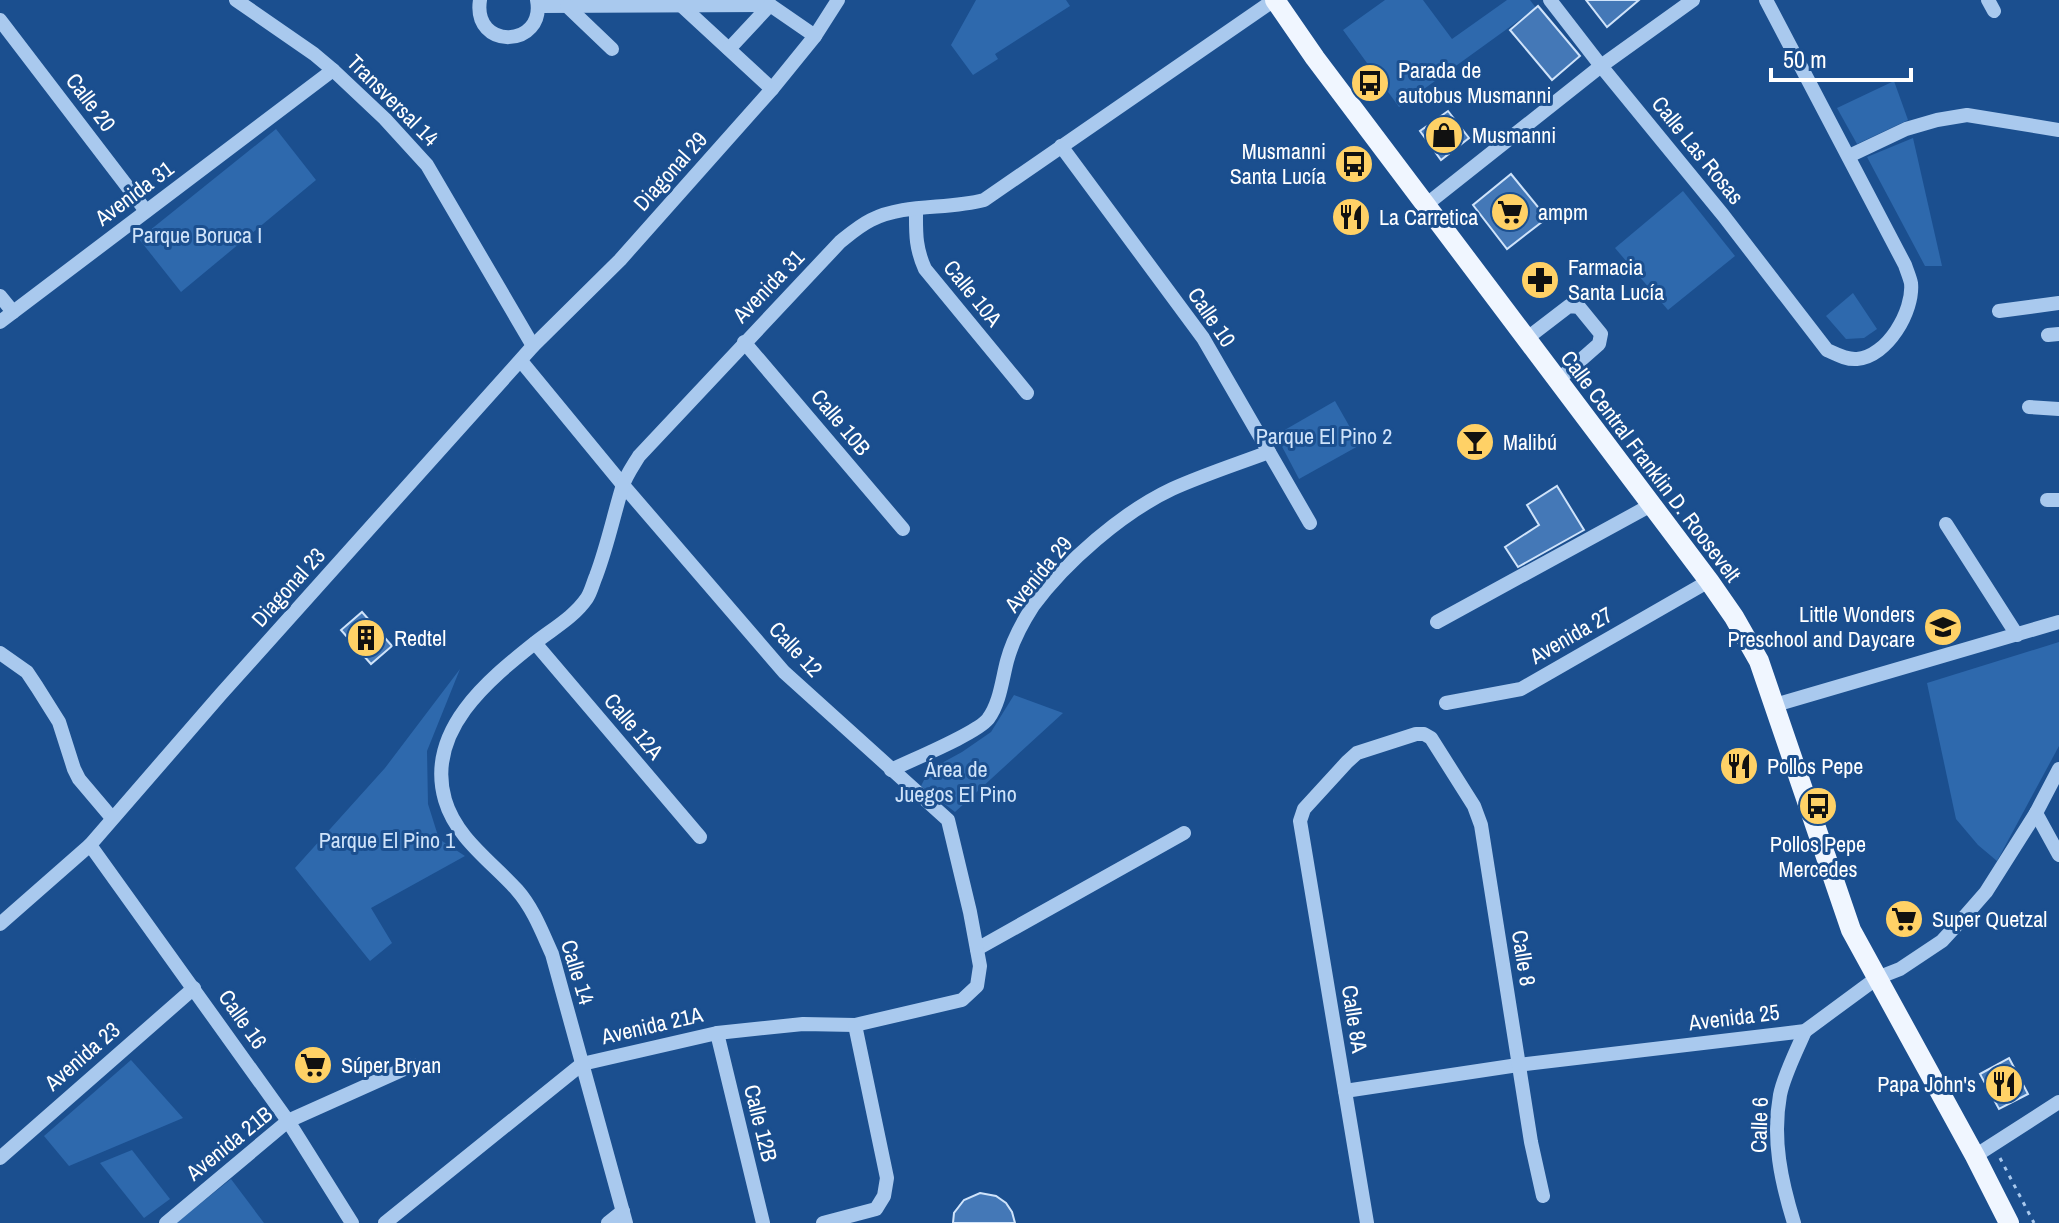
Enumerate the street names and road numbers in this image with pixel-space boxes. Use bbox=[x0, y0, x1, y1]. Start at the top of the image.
street label: Transversal 14 bbox=[340, 47, 446, 153]
street label: Calle 20 bbox=[59, 67, 123, 137]
street label: Calle Las Rosas bbox=[1645, 90, 1751, 210]
street label: Diagonal 29 bbox=[626, 125, 714, 217]
street label: Avenida 31 bbox=[88, 154, 179, 233]
street label: Avenida 31 bbox=[725, 243, 810, 330]
street label: Calle 10A bbox=[937, 253, 1010, 334]
street label: Calle 10 bbox=[1181, 281, 1243, 353]
street label: Calle Central Franklin D. Roosevelt bbox=[1554, 344, 1748, 588]
street label: Calle 10B bbox=[804, 382, 878, 462]
street label: Avenida 29 bbox=[997, 530, 1079, 619]
street label: Diagonal 23 bbox=[244, 541, 332, 633]
street label: Avenida 27 bbox=[1523, 599, 1618, 671]
street label: Calle 12 bbox=[762, 615, 830, 683]
street label: Calle 12A bbox=[597, 686, 671, 766]
street label: Calle 8 bbox=[1505, 928, 1543, 988]
street label: Calle 14 bbox=[554, 936, 602, 1008]
street label: Calle 16 bbox=[212, 983, 274, 1055]
street label: Calle 8A bbox=[1335, 983, 1375, 1056]
street label: Avenida 25 bbox=[1686, 997, 1781, 1038]
street label: Avenida 21A bbox=[597, 999, 706, 1051]
street label: Avenida 23 bbox=[37, 1015, 126, 1098]
street label: Calle 12B bbox=[737, 1081, 785, 1165]
street label: Calle 6 bbox=[1743, 1096, 1775, 1154]
street label: Avenida 21B bbox=[179, 1099, 278, 1188]

